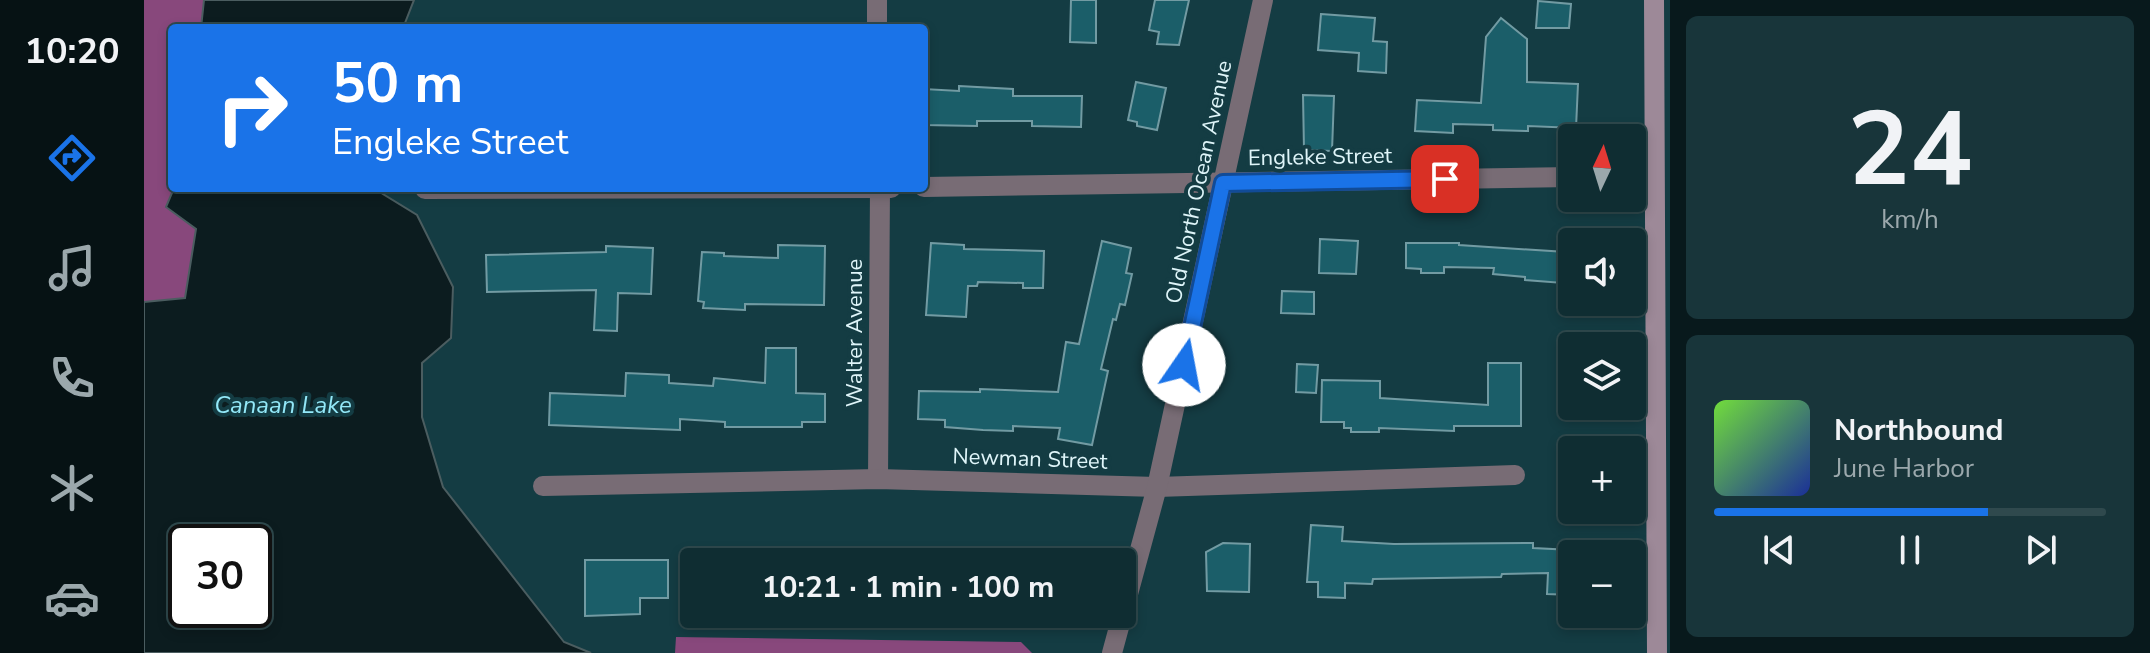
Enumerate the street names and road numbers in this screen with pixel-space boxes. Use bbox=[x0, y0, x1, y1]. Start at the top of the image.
street label: Old North Ocean Avenue bbox=[1159, 58, 1239, 306]
street label: Engleke Street bbox=[1248, 141, 1393, 173]
street label: Walter Avenue bbox=[840, 259, 870, 407]
street label: Newman Street bbox=[952, 441, 1108, 477]

